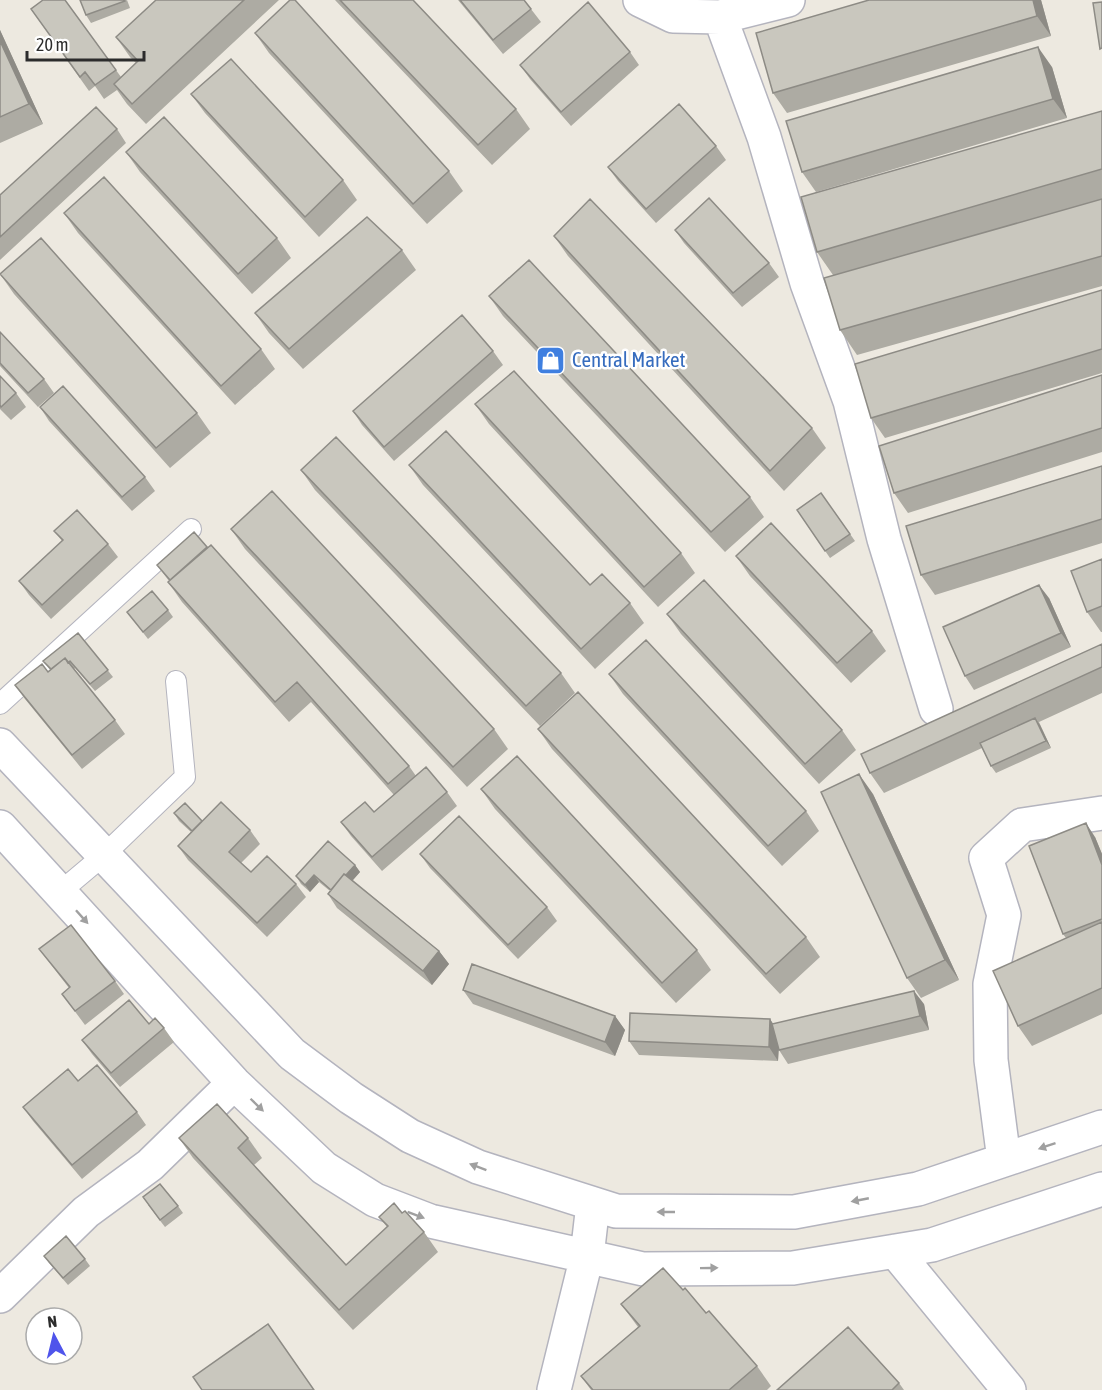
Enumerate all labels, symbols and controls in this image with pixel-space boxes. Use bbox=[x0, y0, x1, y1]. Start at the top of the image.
scale bar bbox=[27, 24, 144, 62]
text: 20 m bbox=[36, 34, 68, 55]
shop icon: Central Market bbox=[535, 344, 567, 376]
place label: Central Market bbox=[572, 347, 686, 371]
one-way arrow bbox=[75, 909, 89, 924]
one-way arrow bbox=[250, 1098, 264, 1112]
one-way arrow bbox=[1038, 1141, 1056, 1151]
one-way arrow bbox=[469, 1162, 487, 1171]
one-way arrow bbox=[850, 1195, 869, 1204]
one-way arrow bbox=[656, 1207, 675, 1216]
one-way arrow bbox=[407, 1211, 425, 1221]
one-way arrow bbox=[700, 1264, 719, 1273]
north arrow bbox=[24, 1306, 84, 1366]
text: N bbox=[46, 1312, 58, 1331]

